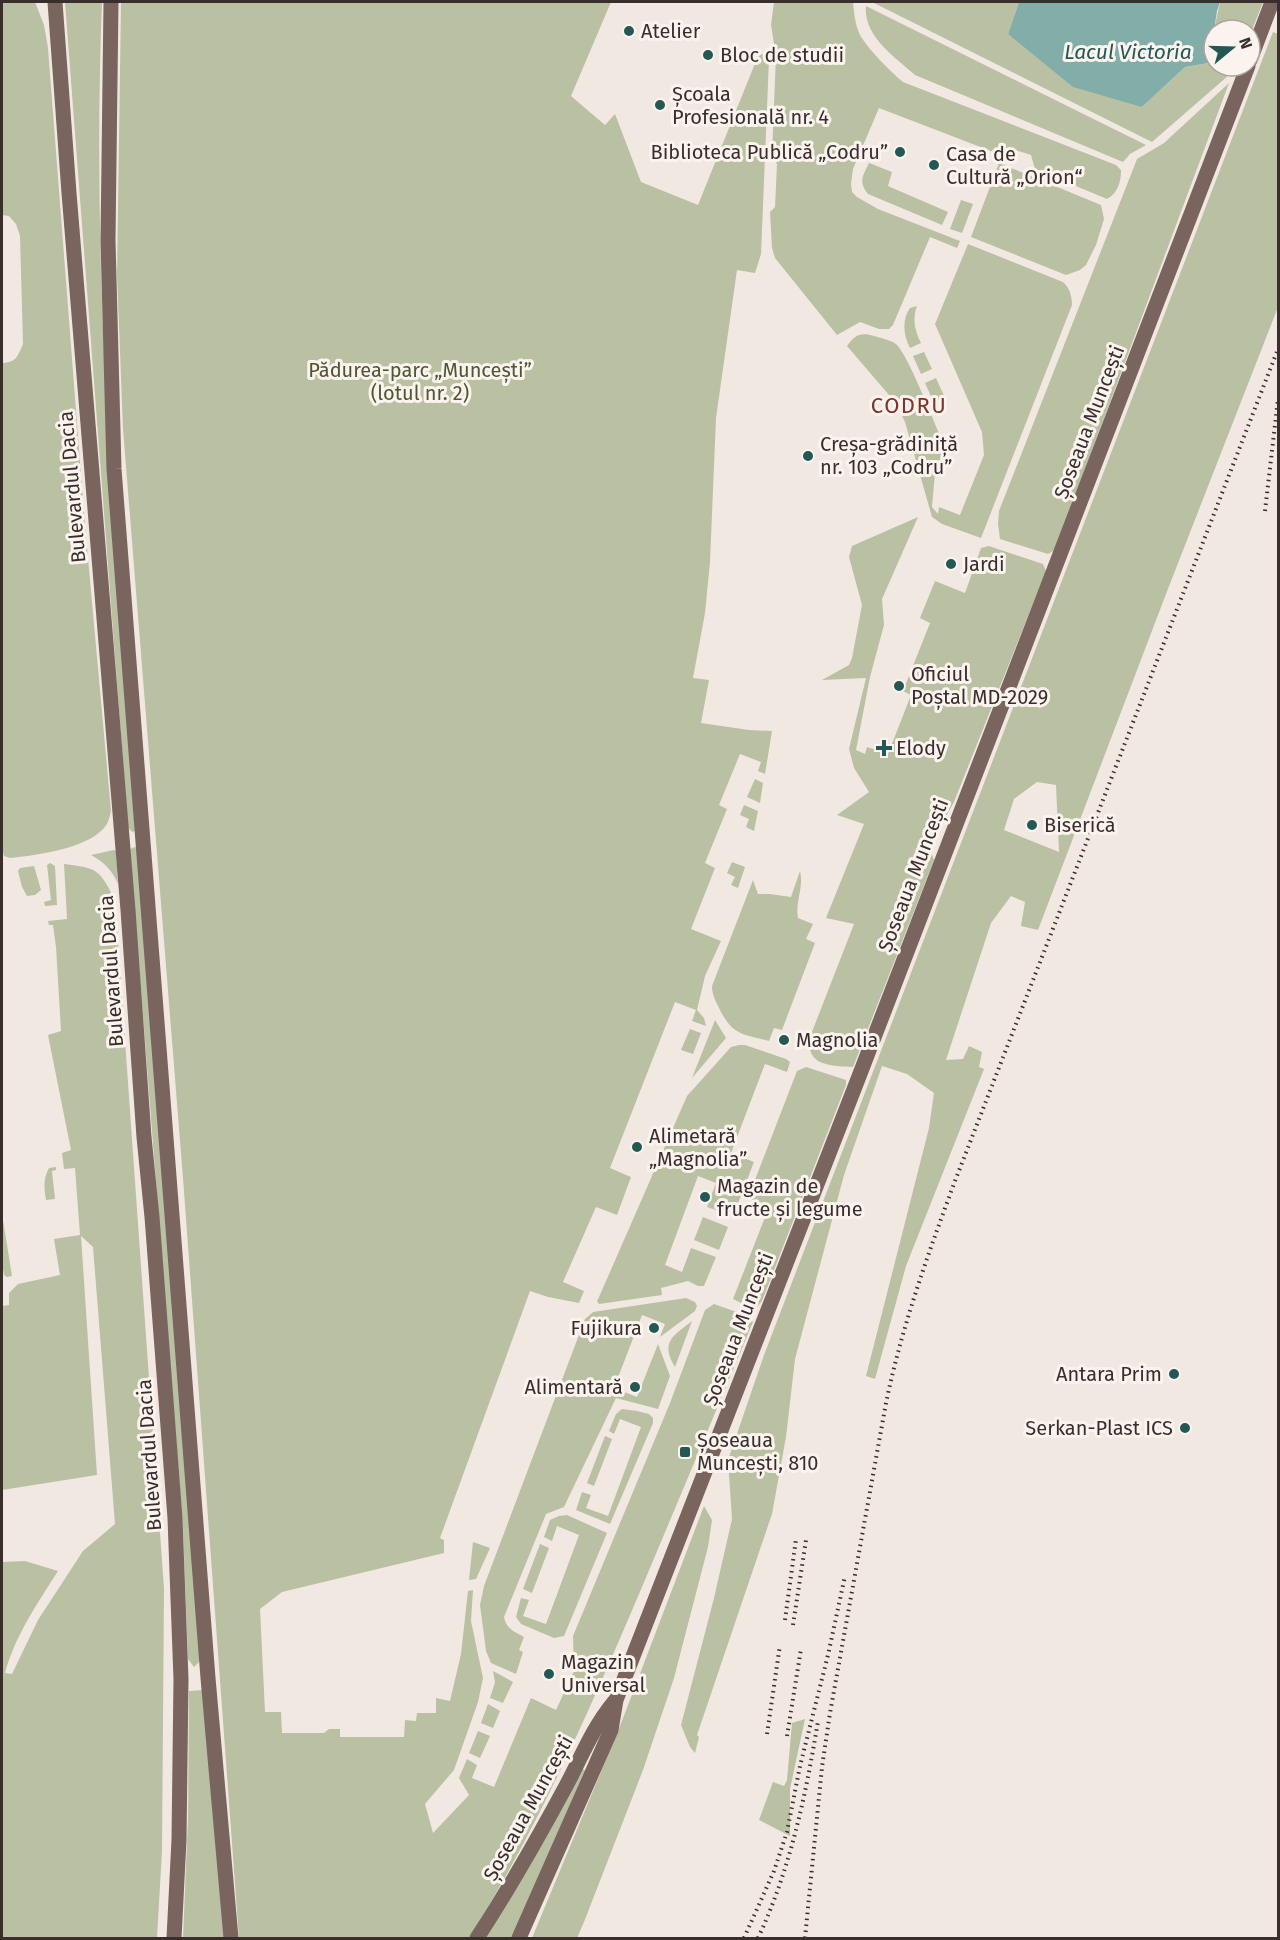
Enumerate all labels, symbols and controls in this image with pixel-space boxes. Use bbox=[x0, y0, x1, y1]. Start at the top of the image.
north arrow bbox=[1202, 18, 1262, 78]
place label: Atelier bbox=[641, 19, 701, 43]
marker: Atelier bbox=[622, 24, 636, 38]
text: N bbox=[1235, 35, 1256, 51]
water label: Lacul Victoria bbox=[1064, 39, 1192, 65]
place label: Bloc de studii bbox=[720, 43, 844, 67]
marker: Bloc de studii bbox=[701, 48, 715, 62]
place label: Școala Profesională nr. 4 bbox=[672, 82, 829, 129]
marker: Școala Profesională nr. 4 bbox=[653, 98, 667, 112]
place label: Biblioteca Publică „Codru” bbox=[651, 140, 888, 164]
place label: Casa de Cultură „Orion“ bbox=[946, 142, 1083, 189]
marker: Biblioteca Publică „Codru” bbox=[893, 145, 907, 159]
marker: Casa de Cultură „Orion“ bbox=[927, 158, 941, 172]
street label: Șoseaua Muncești bbox=[1049, 342, 1130, 503]
park label: Pădurea-parc „Muncești” (lotul nr. 2) bbox=[308, 358, 532, 405]
district label: CODRU bbox=[871, 392, 947, 419]
street label: Bulevardul Dacia bbox=[53, 410, 91, 564]
place label: Creșa-grădiniță nr. 103 „Codru” bbox=[820, 432, 958, 479]
marker: Creșa-grădiniță nr. 103 „Codru” bbox=[801, 449, 815, 463]
place label: Jardi bbox=[963, 552, 1005, 576]
marker: Jardi bbox=[944, 557, 958, 571]
place label: Oficiul Poștal MD-2029 bbox=[911, 662, 1048, 710]
marker: Oficiul Poștal MD-2029 bbox=[892, 679, 906, 693]
place label: Elody bbox=[896, 736, 946, 760]
marker: Elody bbox=[877, 741, 891, 755]
street label: Șoseaua Muncești bbox=[873, 795, 954, 956]
place label: Biserică bbox=[1044, 813, 1116, 837]
marker: Biserică bbox=[1025, 818, 1039, 832]
street label: Bulevardul Dacia bbox=[94, 894, 128, 1048]
place label: Magnolia bbox=[796, 1028, 878, 1052]
marker: Magnolia bbox=[777, 1033, 791, 1047]
place label: Alimetară „Magnolia” bbox=[649, 1124, 747, 1171]
marker: Alimetară „Magnolia” bbox=[630, 1140, 644, 1154]
place label: Magazin de fructe și legume bbox=[717, 1174, 863, 1222]
marker: Magazin de fructe și legume bbox=[698, 1190, 712, 1204]
street label: Șoseaua Muncești bbox=[698, 1249, 779, 1410]
place label: Fujikura bbox=[570, 1316, 642, 1340]
marker: Fujikura bbox=[647, 1321, 661, 1335]
place label: Antara Prim bbox=[1056, 1362, 1162, 1386]
marker: Antara Prim bbox=[1167, 1367, 1181, 1381]
place label: Alimentară bbox=[524, 1375, 623, 1399]
street label: Bulevardul Dacia bbox=[132, 1378, 166, 1532]
marker: Alimentară bbox=[628, 1380, 642, 1394]
place label: Serkan-Plast ICS bbox=[1025, 1416, 1173, 1440]
marker: Serkan-Plast ICS bbox=[1178, 1421, 1192, 1435]
place label: Șoseaua Muncești, 810 bbox=[697, 1428, 819, 1476]
marker: Șoseaua Muncești, 810 bbox=[678, 1445, 692, 1459]
place label: Magazin Universal bbox=[561, 1650, 645, 1697]
marker: Magazin Universal bbox=[542, 1667, 556, 1681]
street label: Șoseaua Muncești bbox=[478, 1731, 579, 1885]

